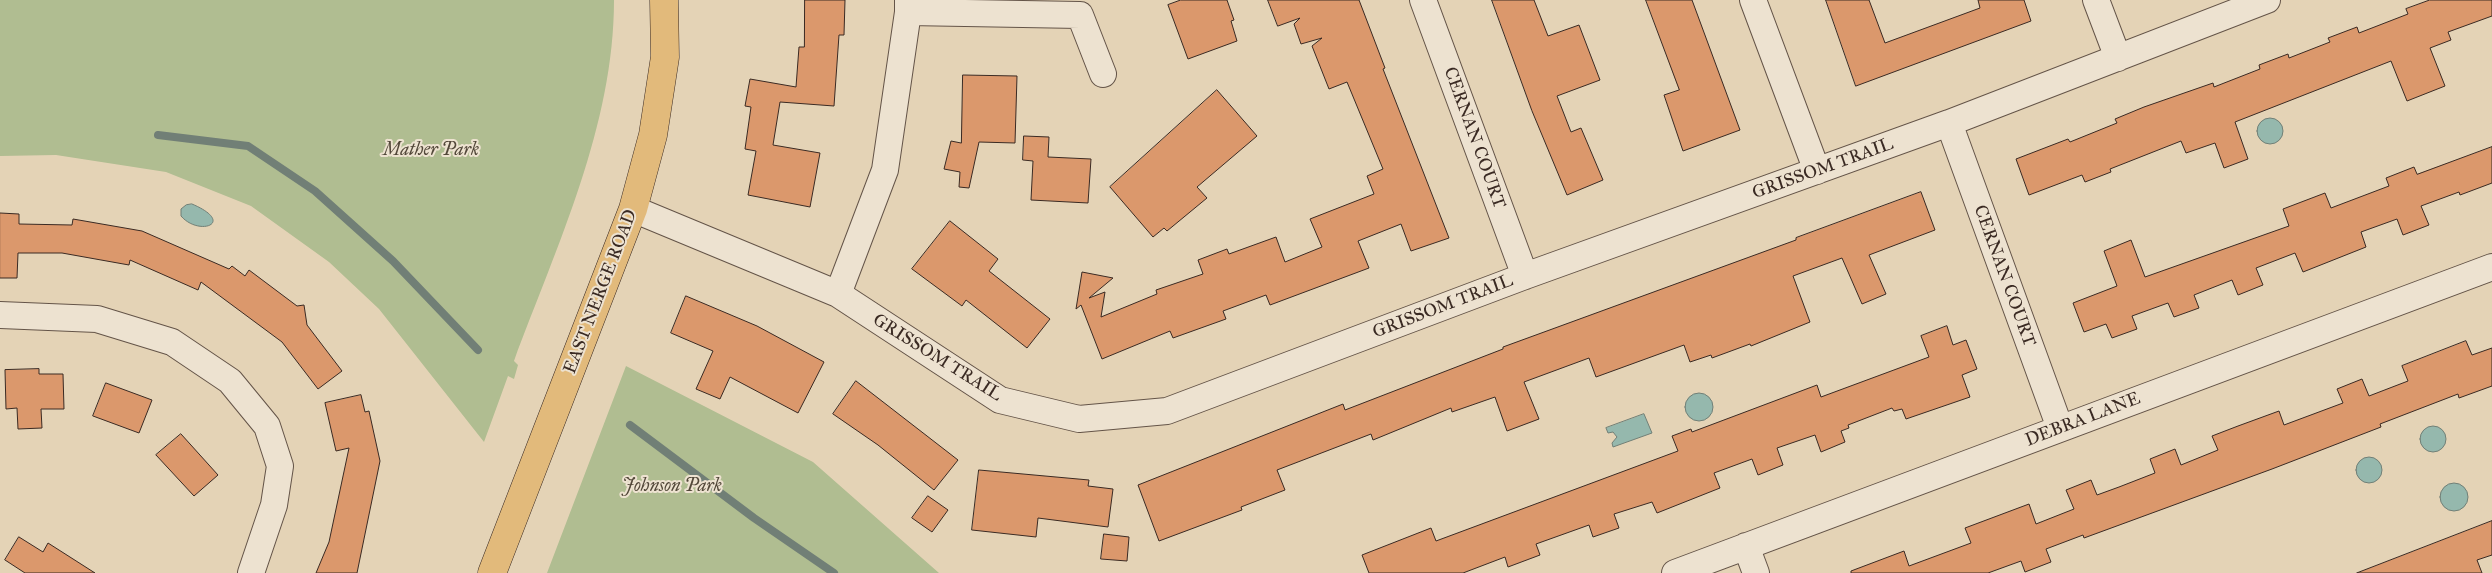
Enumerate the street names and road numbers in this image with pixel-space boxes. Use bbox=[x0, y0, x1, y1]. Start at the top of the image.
street label: CERNAN COURT bbox=[1438, 64, 1510, 212]
street label: GRISSOM TRAIL bbox=[1750, 133, 1896, 205]
street label: CERNAN COURT bbox=[1968, 202, 2040, 350]
street label: EAST NERGE ROAD bbox=[560, 207, 642, 377]
street label: GRISSOM TRAIL bbox=[1370, 270, 1516, 344]
street label: GRISSOM TRAIL bbox=[868, 310, 1006, 406]
street label: DEBRA LANE bbox=[2022, 388, 2144, 452]

